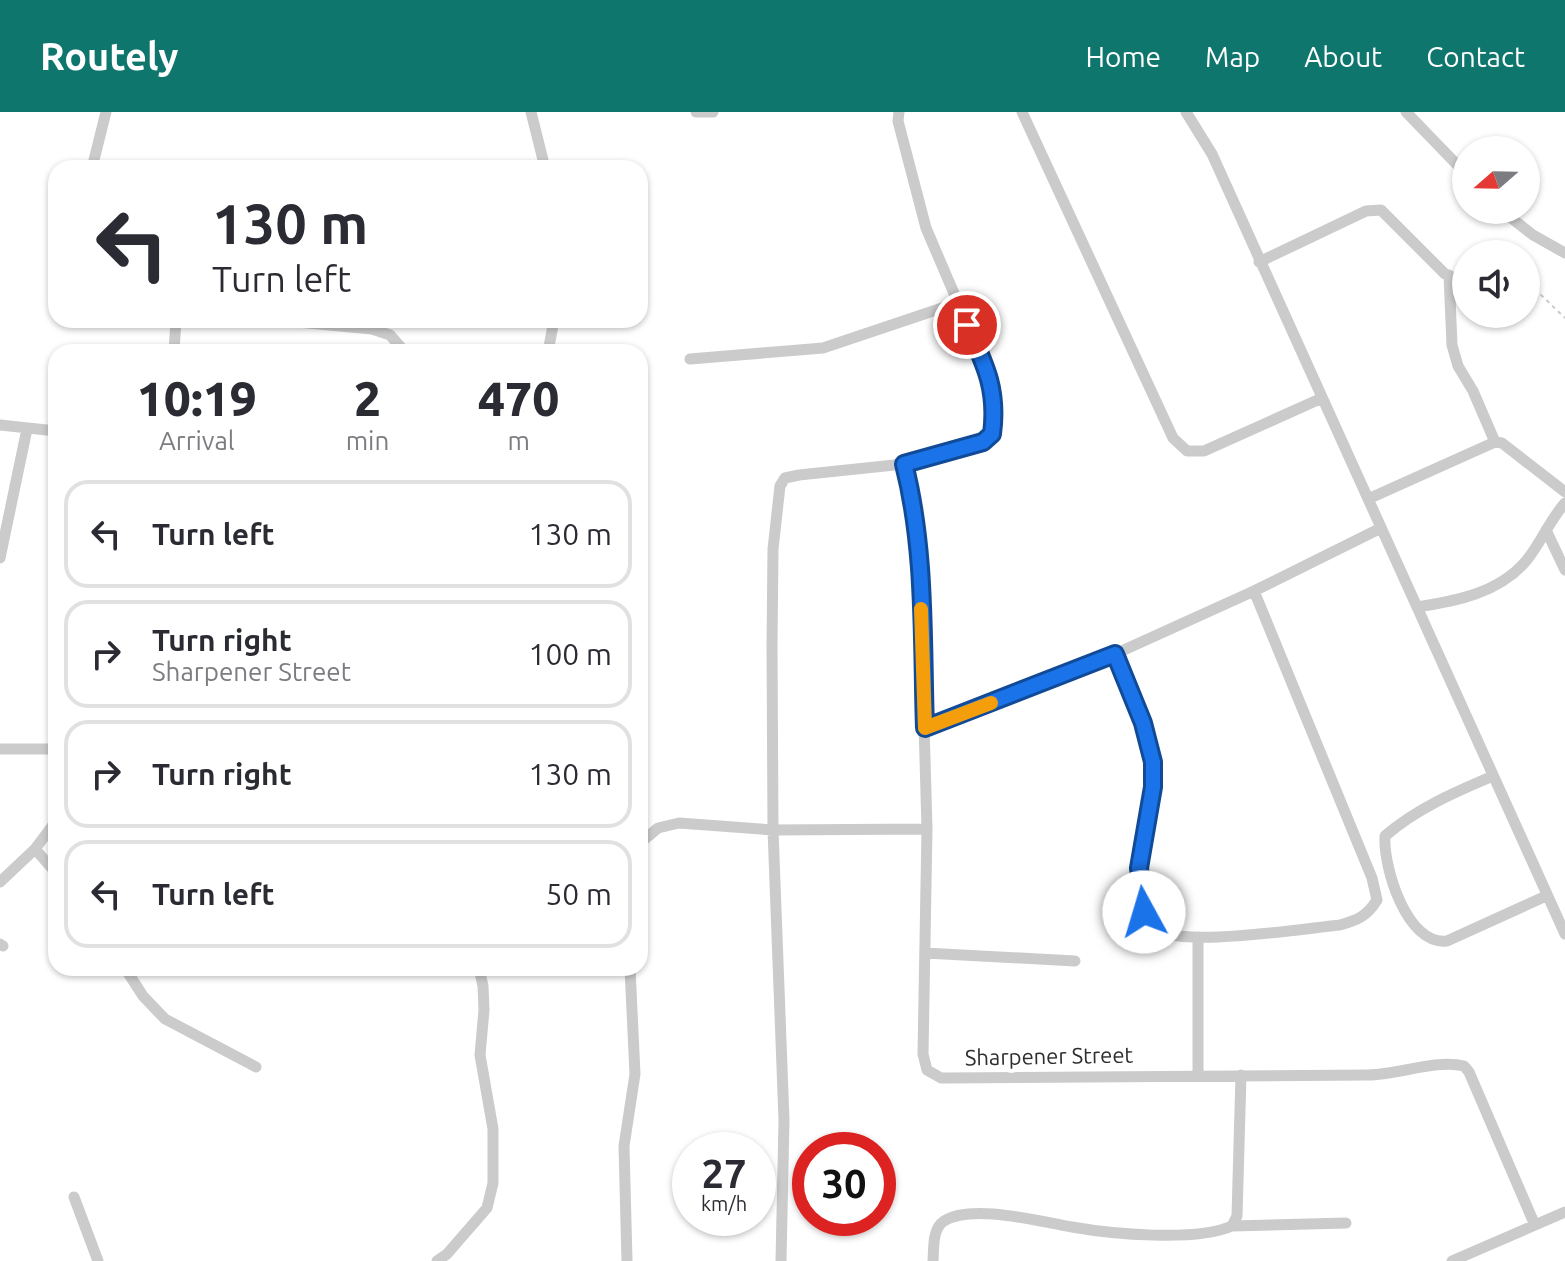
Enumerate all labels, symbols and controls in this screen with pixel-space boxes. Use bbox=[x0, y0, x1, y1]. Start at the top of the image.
text: Routely bbox=[40, 35, 178, 77]
text: Home bbox=[1086, 41, 1161, 72]
text: Map bbox=[1205, 41, 1260, 72]
text: About bbox=[1304, 41, 1382, 72]
text: Contact bbox=[1426, 41, 1525, 72]
north arrow bbox=[1452, 136, 1540, 224]
map controls bbox=[1452, 136, 1540, 328]
icon: left bbox=[80, 192, 184, 296]
text: 130 m bbox=[212, 192, 368, 255]
button: sound bbox=[1452, 240, 1540, 328]
text: Turn left bbox=[212, 258, 351, 299]
pin bbox=[933, 291, 1001, 359]
icon: arrive bbox=[945, 303, 989, 347]
text: 10:19 bbox=[137, 371, 257, 425]
text: 2 bbox=[354, 371, 381, 425]
text: 470 bbox=[478, 371, 559, 425]
text: Arrival bbox=[159, 426, 235, 455]
text: min bbox=[346, 426, 389, 455]
text: m bbox=[507, 426, 530, 455]
icon: left bbox=[84, 512, 128, 556]
text: Turn left bbox=[152, 517, 274, 551]
text: 130 m bbox=[528, 517, 612, 551]
text: Turn right bbox=[152, 623, 292, 657]
icon: right bbox=[84, 632, 128, 676]
text: 100 m bbox=[528, 637, 612, 671]
text: Sharpener Street bbox=[152, 657, 351, 686]
icon: right bbox=[84, 752, 128, 796]
text: Turn right bbox=[152, 757, 292, 791]
text: 130 m bbox=[528, 757, 612, 791]
position arrow bbox=[1102, 870, 1186, 954]
icon: left bbox=[84, 872, 128, 916]
text: Turn left bbox=[152, 877, 274, 911]
text: 50 m bbox=[545, 877, 612, 911]
street label: Sharpener Street bbox=[965, 1042, 1134, 1069]
speed limit sign: 30 bbox=[792, 1132, 896, 1236]
text: 27 bbox=[701, 1151, 747, 1196]
text: km/h bbox=[701, 1192, 747, 1215]

